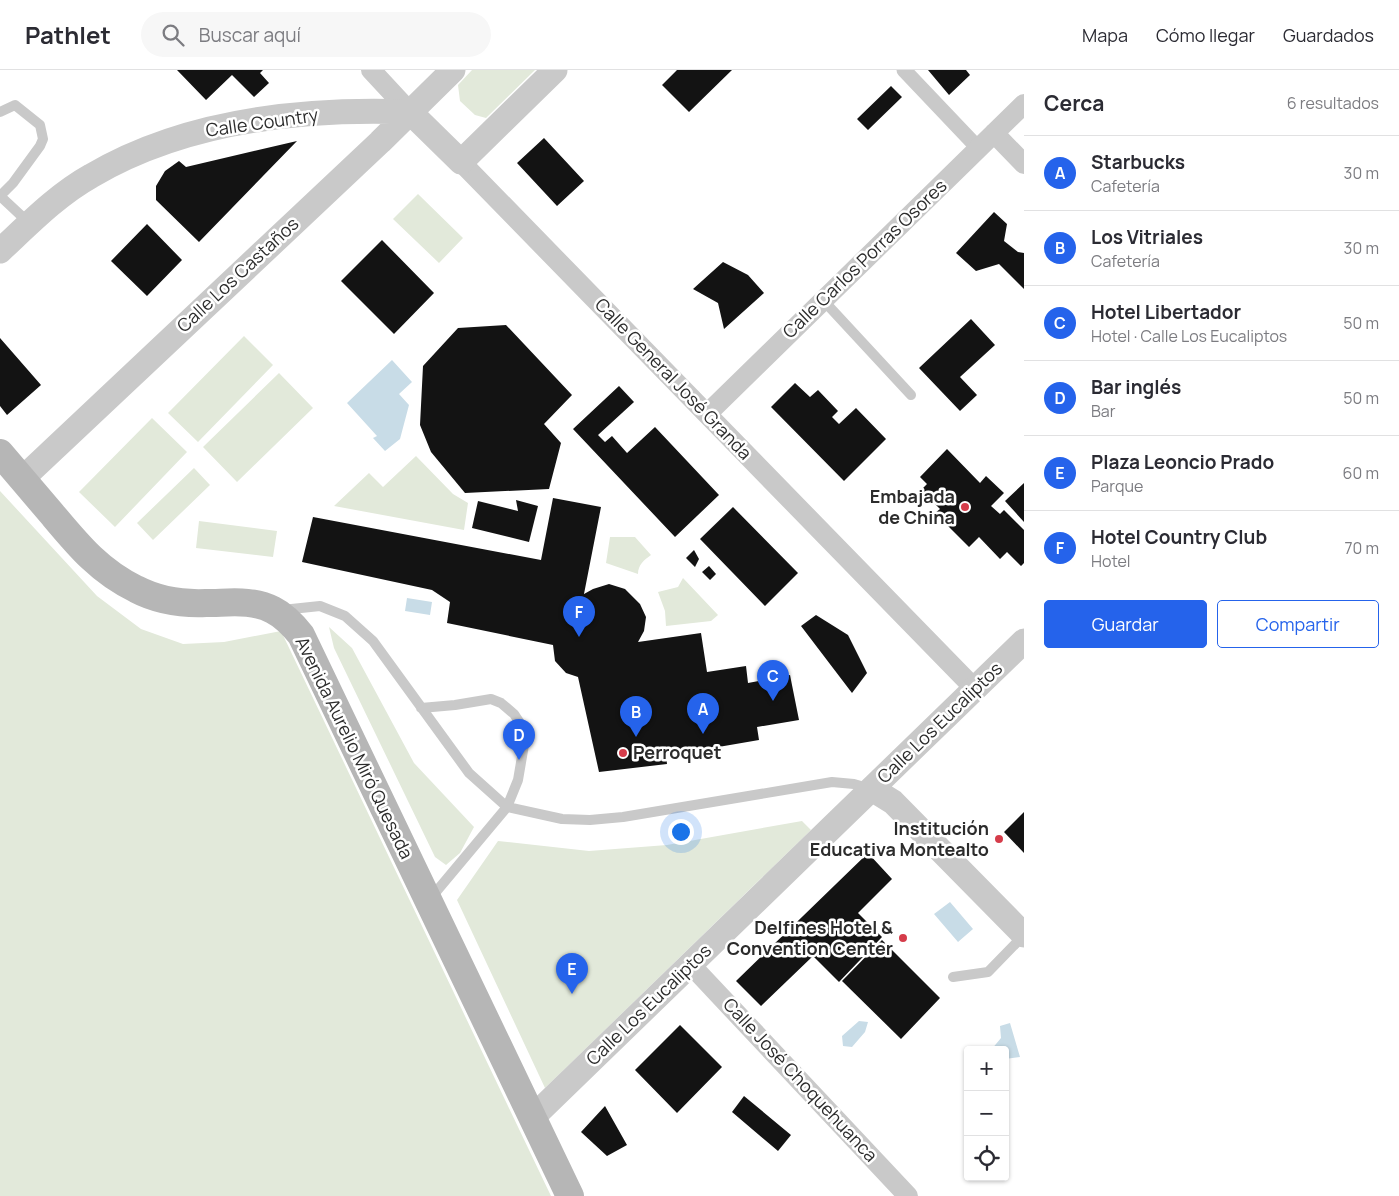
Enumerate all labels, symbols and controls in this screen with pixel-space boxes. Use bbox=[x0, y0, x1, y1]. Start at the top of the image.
search box bbox=[141, 12, 491, 57]
text: Pathlet bbox=[25, 18, 111, 51]
icon: search bbox=[159, 21, 187, 49]
text: Buscar aquí bbox=[199, 22, 301, 48]
text: Mapa bbox=[1082, 23, 1128, 47]
text: Cómo llegar bbox=[1156, 23, 1255, 47]
text: Guardados bbox=[1283, 23, 1374, 47]
text: Cerca bbox=[1044, 89, 1104, 117]
text: 6 resultados bbox=[1287, 92, 1379, 114]
street label: Calle Country bbox=[204, 102, 320, 142]
text: Starbucks bbox=[1091, 149, 1185, 175]
text: A bbox=[1055, 162, 1065, 184]
text: 30 m bbox=[1344, 162, 1379, 184]
street label: Calle Carlos Porras Osores bbox=[777, 174, 951, 343]
text: Cafetería bbox=[1091, 175, 1160, 197]
street label: Calle Los Castaños bbox=[171, 211, 303, 337]
text: Los Vitriales bbox=[1091, 224, 1203, 250]
text: B bbox=[1055, 237, 1065, 259]
text: 30 m bbox=[1344, 237, 1379, 259]
text: Cafetería bbox=[1091, 250, 1160, 272]
street label: Calle General José Granda bbox=[590, 292, 757, 464]
text: Hotel Libertador bbox=[1091, 299, 1241, 325]
text: C bbox=[1054, 312, 1066, 334]
text: 50 m bbox=[1343, 312, 1379, 334]
text: Hotel · Calle Los Eucaliptos bbox=[1091, 325, 1287, 347]
text: Bar inglés bbox=[1091, 374, 1181, 400]
text: D bbox=[1054, 387, 1066, 409]
text: 50 m bbox=[1343, 387, 1379, 409]
text: Bar bbox=[1091, 400, 1115, 422]
text: Plaza Leoncio Prado bbox=[1091, 449, 1274, 475]
text: E bbox=[1055, 462, 1065, 484]
text: 60 m bbox=[1343, 462, 1379, 484]
text: Parque bbox=[1091, 475, 1143, 497]
place label: Embajada de China bbox=[870, 484, 955, 529]
marker: Embajada de China bbox=[959, 501, 971, 513]
text: Hotel Country Club bbox=[1091, 524, 1267, 550]
text: F bbox=[1056, 537, 1064, 559]
text: 70 m bbox=[1344, 537, 1379, 559]
text: Hotel bbox=[1091, 550, 1131, 572]
pin: F bbox=[563, 596, 595, 637]
button: Guardar bbox=[1044, 600, 1207, 648]
button: Compartir bbox=[1217, 600, 1379, 648]
street label: Avenida Aurelio Miró Quesada bbox=[290, 632, 419, 863]
street label: Calle Los Eucaliptos bbox=[872, 656, 1007, 788]
pin: C bbox=[757, 660, 789, 701]
pin: A bbox=[687, 693, 719, 734]
pin: B bbox=[620, 696, 652, 737]
pin: D bbox=[503, 719, 535, 760]
place label: Perroquet bbox=[633, 740, 721, 764]
marker: Perroquet bbox=[617, 747, 629, 759]
place label: Institución Educativa Montealto bbox=[810, 816, 989, 861]
your location bbox=[668, 819, 694, 845]
marker: Institución Educativa Montealto bbox=[993, 833, 1005, 845]
place label: Delfines Hotel & Convention Center bbox=[727, 915, 893, 960]
marker: Delfines Hotel & Convention Center bbox=[897, 932, 909, 944]
street label: Calle Los Eucaliptos bbox=[581, 938, 716, 1070]
pin: E bbox=[556, 953, 588, 994]
street label: Calle José Choquehuanca bbox=[718, 992, 883, 1166]
map controls bbox=[964, 1046, 1009, 1181]
button: + bbox=[964, 1046, 1009, 1091]
button: − bbox=[964, 1091, 1009, 1136]
button: locate bbox=[964, 1136, 1009, 1181]

